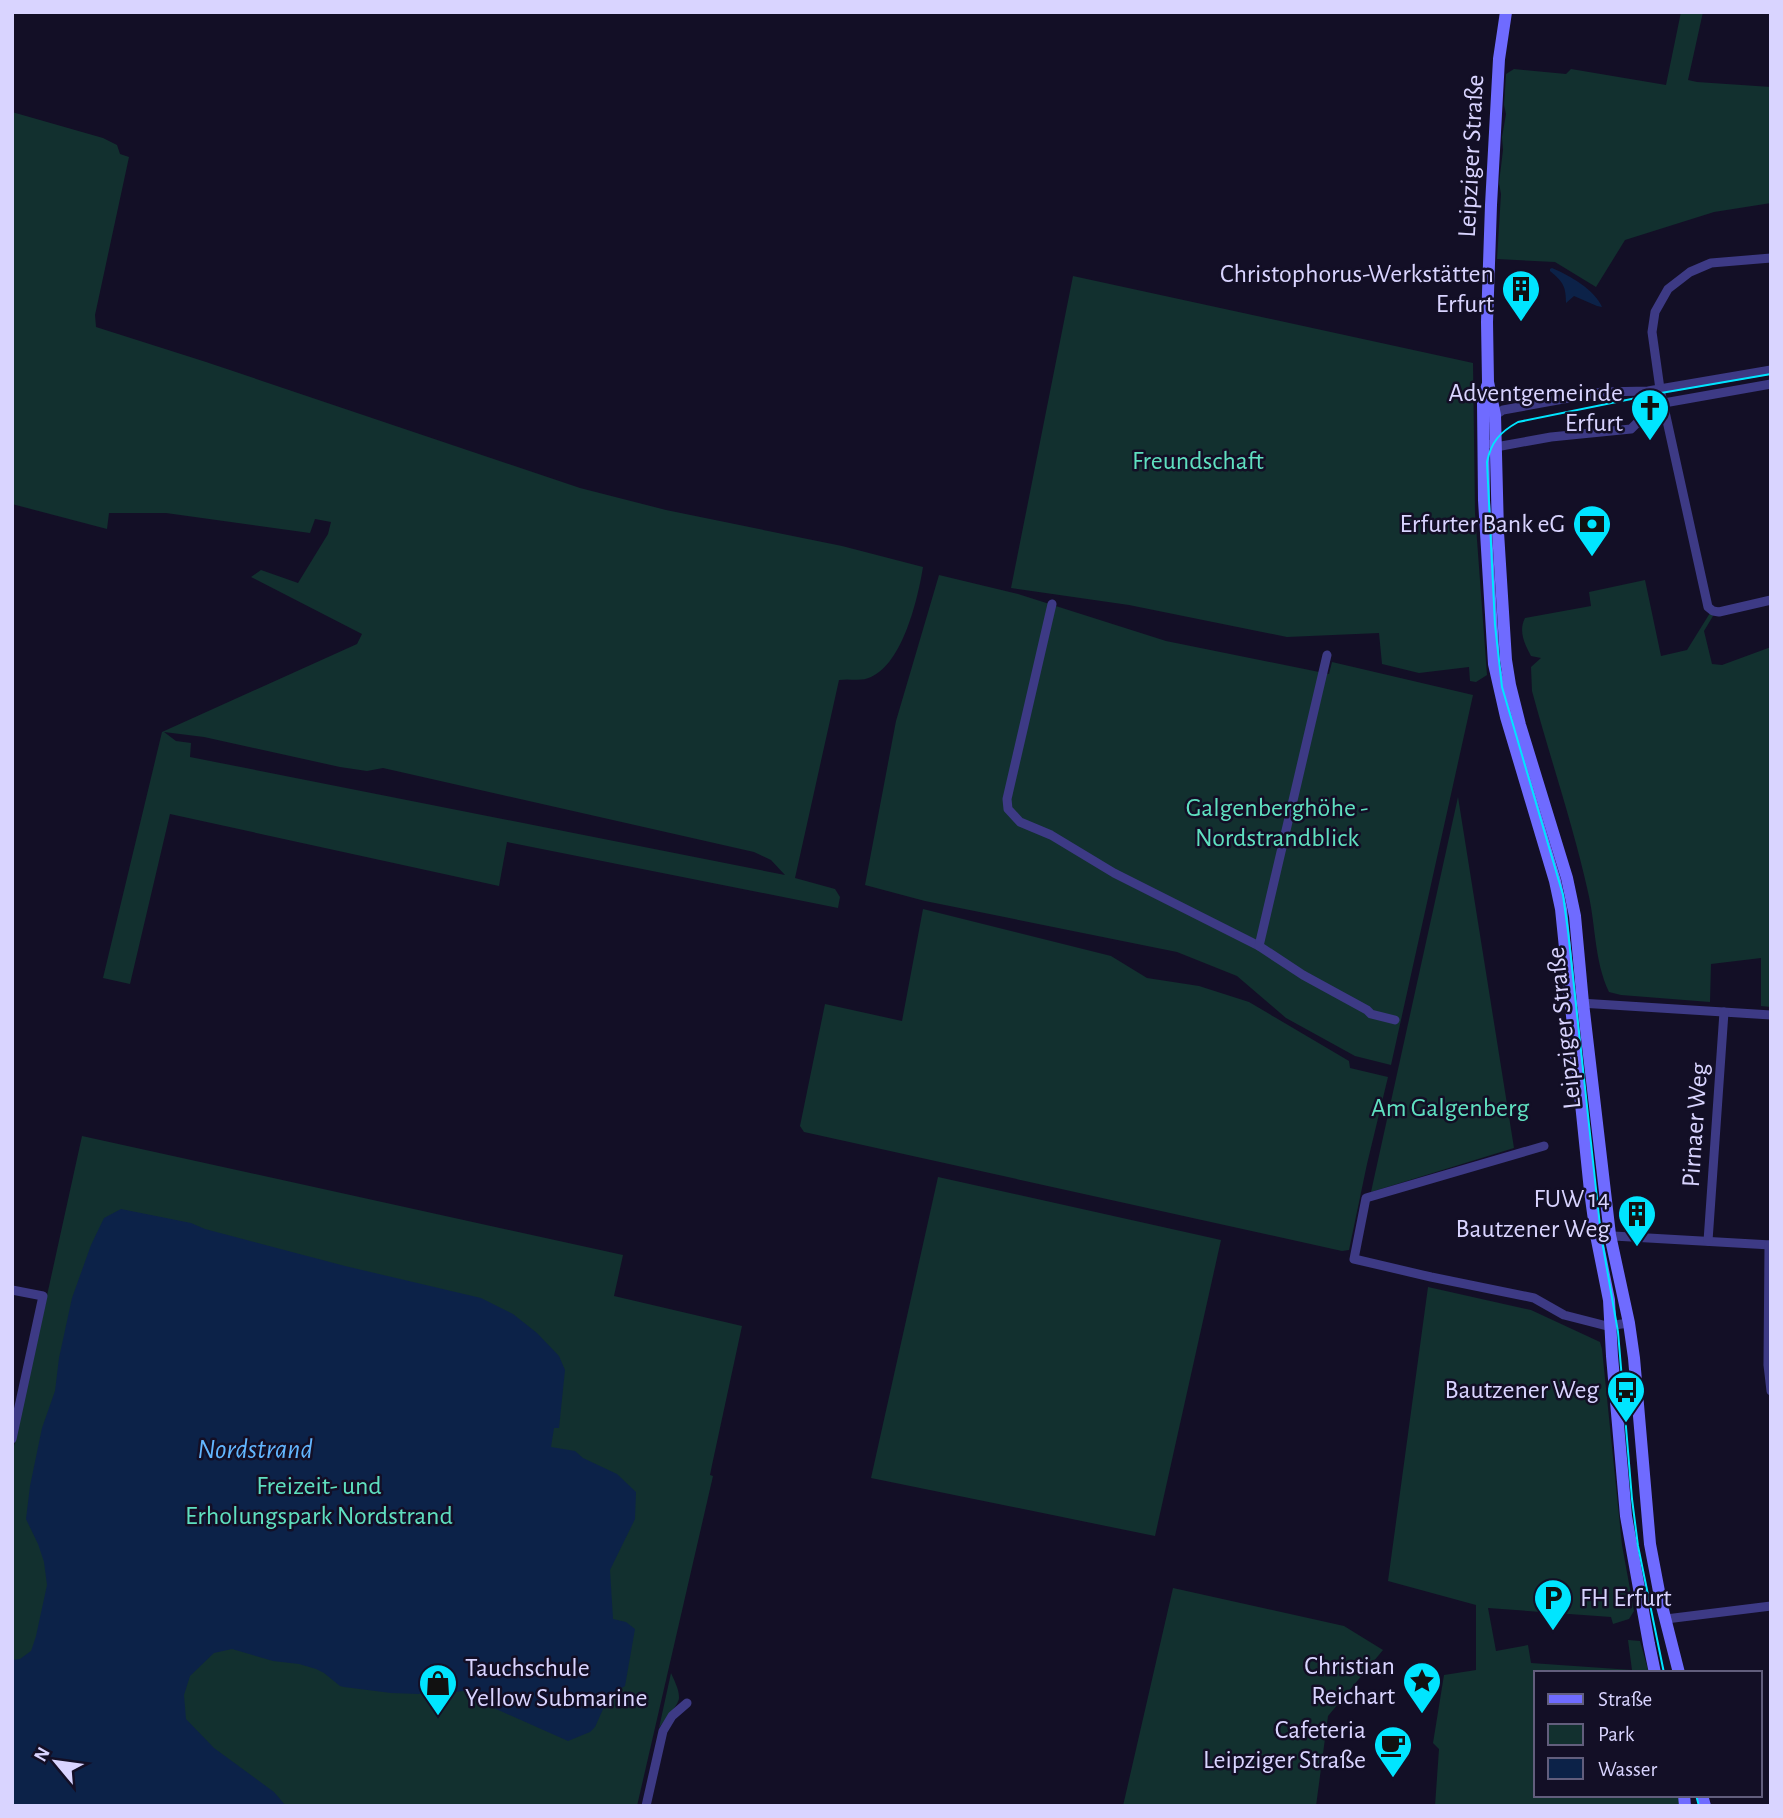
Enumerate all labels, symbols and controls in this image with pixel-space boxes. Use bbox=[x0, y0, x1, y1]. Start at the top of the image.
street label: Leipziger Straße bbox=[1454, 74, 1488, 238]
place label: Christophorus-Werkstätten Erfurt bbox=[1220, 261, 1494, 317]
building icon: Christophorus-Werkstätten Erfurt bbox=[1500, 268, 1542, 323]
place label: Adventgemeinde Erfurt bbox=[1449, 380, 1623, 436]
church icon: Adventgemeinde Erfurt bbox=[1629, 387, 1671, 442]
park label: Freundschaft bbox=[1132, 448, 1264, 474]
bank icon: Erfurter Bank eG bbox=[1571, 503, 1613, 558]
place label: Erfurter Bank eG bbox=[1400, 511, 1565, 537]
park label: Galgenberghöhe - Nordstrandblick bbox=[1186, 795, 1368, 851]
street label: Leipziger Straße bbox=[1543, 946, 1585, 1110]
street label: Pirnaer Weg bbox=[1678, 1062, 1712, 1188]
park label: Am Galgenberg bbox=[1371, 1095, 1529, 1121]
place label: FUW 14 Bautzener Weg bbox=[1456, 1186, 1610, 1242]
building icon: FUW 14 Bautzener Weg bbox=[1616, 1193, 1658, 1248]
bus stop icon: Bautzener Weg bbox=[1605, 1369, 1647, 1424]
place label: Bautzener Weg bbox=[1445, 1377, 1599, 1403]
water label: Nordstrand bbox=[197, 1436, 313, 1464]
park label: Freizeit- und Erholungspark Nordstrand bbox=[185, 1473, 453, 1529]
parking icon: FH Erfurt bbox=[1532, 1577, 1574, 1632]
place label: FH Erfurt bbox=[1580, 1585, 1672, 1611]
place label: Christian Reichart bbox=[1304, 1653, 1395, 1709]
place label: Tauchschule Yellow Submarine bbox=[465, 1655, 647, 1711]
place icon: Christian Reichart bbox=[1401, 1660, 1443, 1715]
shop icon: Tauchschule Yellow Submarine bbox=[417, 1662, 459, 1717]
legend bbox=[1534, 1671, 1762, 1797]
text: Straße bbox=[1598, 1689, 1652, 1710]
place label: Cafeteria Leipziger Straße bbox=[1203, 1717, 1366, 1773]
cafe icon: Cafeteria Leipziger Straße bbox=[1372, 1724, 1414, 1779]
text: Park bbox=[1598, 1724, 1635, 1745]
north arrow bbox=[21, 1727, 91, 1797]
text: N bbox=[31, 1744, 54, 1765]
text: Wasser bbox=[1598, 1759, 1658, 1780]

